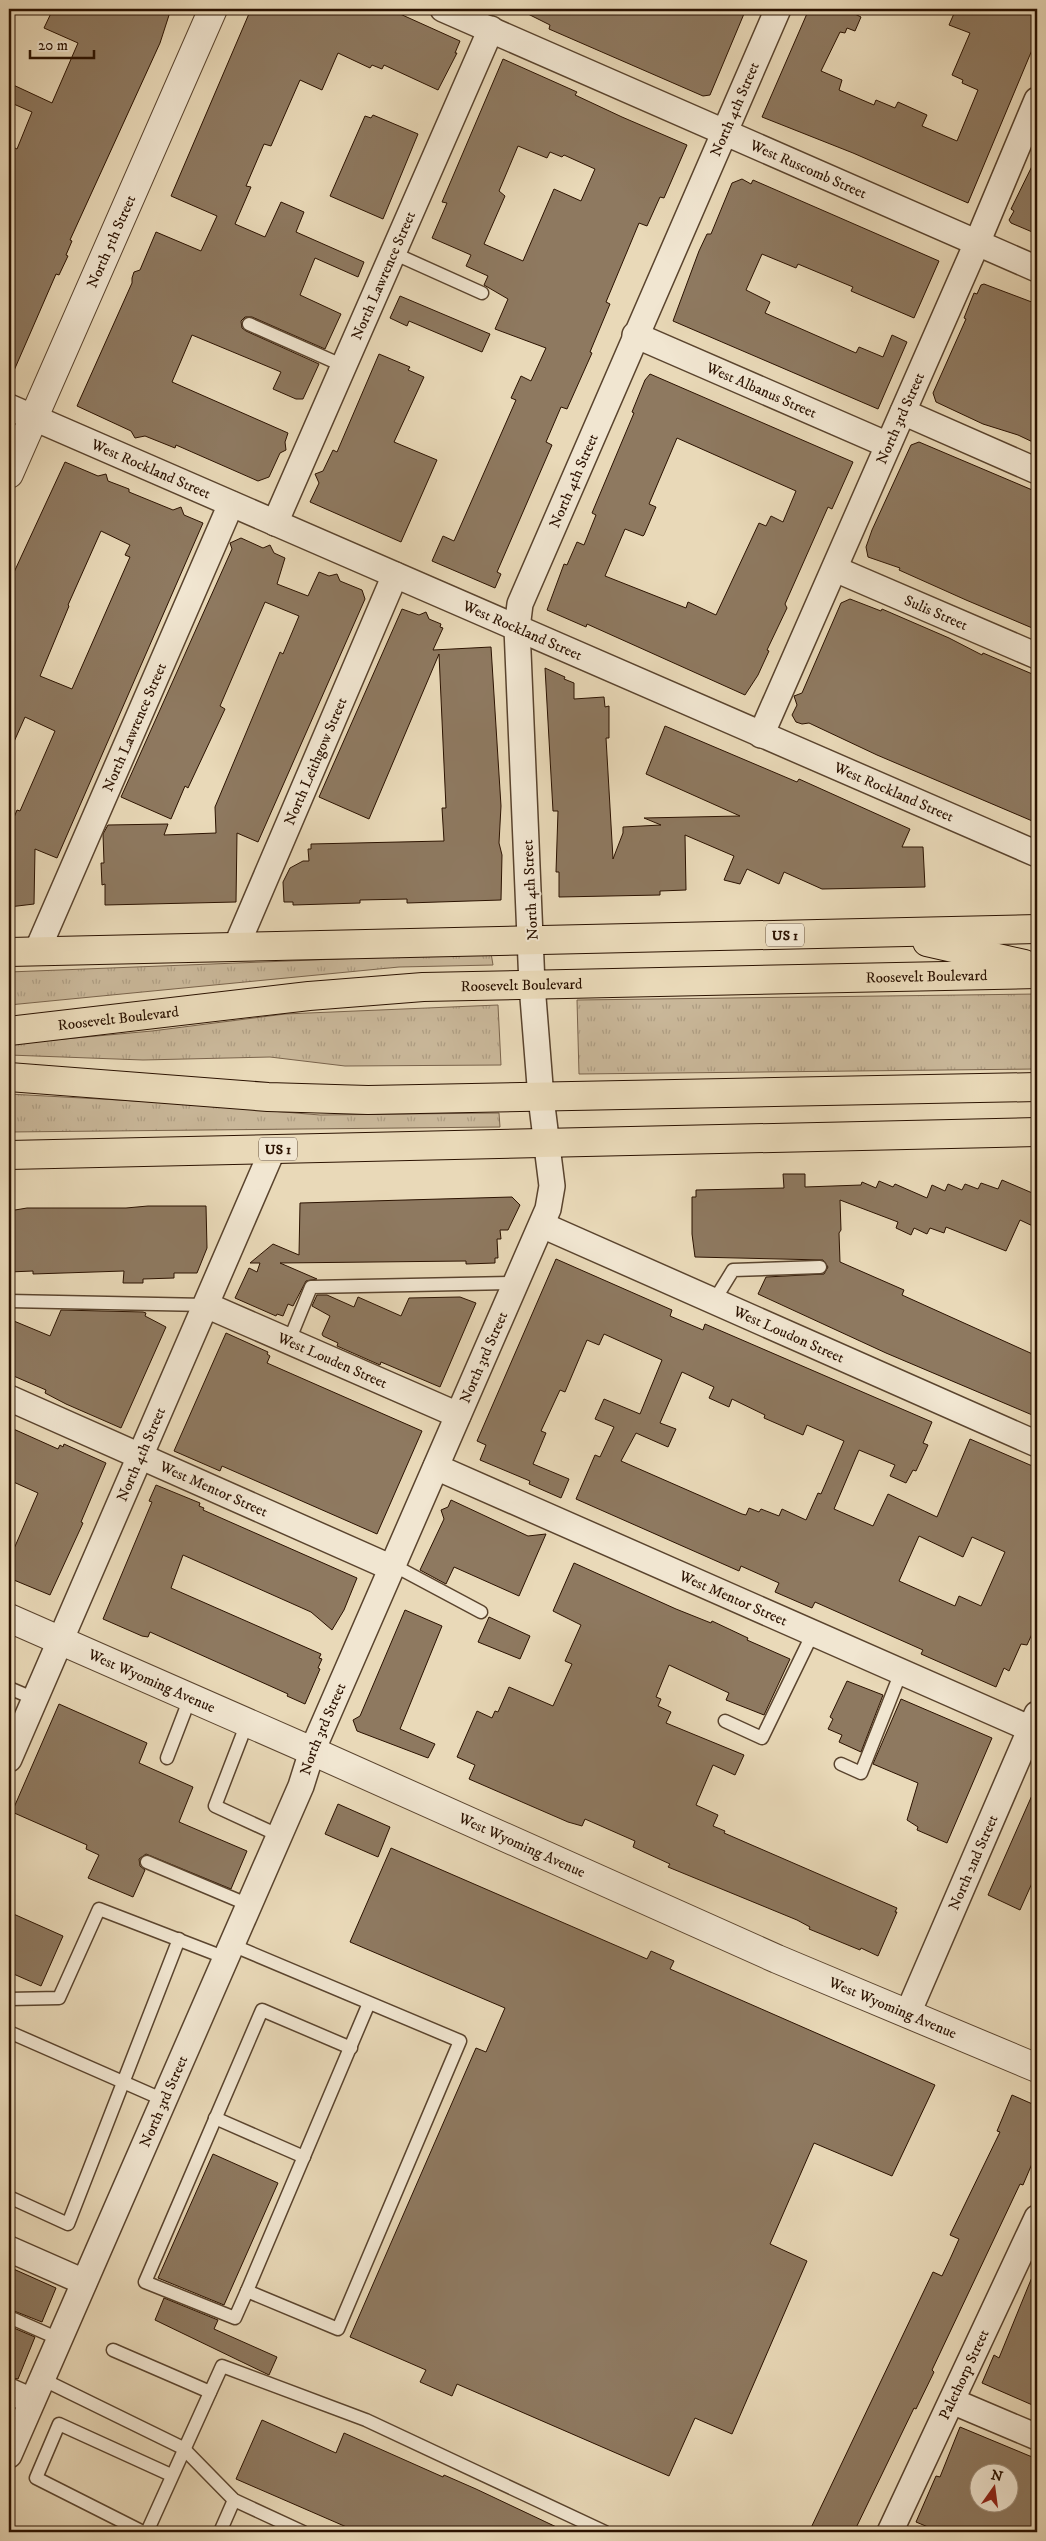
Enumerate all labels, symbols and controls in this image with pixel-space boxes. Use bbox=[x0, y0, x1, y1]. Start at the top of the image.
scale bar bbox=[30, 28, 94, 60]
text: 20 m bbox=[38, 36, 68, 55]
street label: North 4th Street bbox=[706, 59, 764, 159]
street label: West Ruscomb Street bbox=[746, 135, 870, 203]
street label: North 5th Street bbox=[83, 192, 140, 291]
street label: North Lawrence Street bbox=[347, 208, 420, 343]
street label: West Albanus Street bbox=[702, 358, 820, 423]
street label: North 3rd Street bbox=[872, 369, 929, 467]
street label: North 4th Street bbox=[545, 431, 603, 531]
street label: West Rockland Street bbox=[87, 435, 214, 504]
street label: Sulis Street bbox=[901, 591, 971, 635]
street label: West Rockland Street bbox=[459, 596, 585, 665]
street label: North Lawrence Street bbox=[98, 660, 171, 795]
street label: North Leithgow Street bbox=[280, 694, 352, 828]
street label: West Rockland Street bbox=[830, 758, 957, 827]
street label: North 4th Street bbox=[518, 839, 543, 941]
road number: US 1 bbox=[766, 924, 804, 946]
street label: Roosevelt Boulevard bbox=[865, 966, 988, 988]
street label: Roosevelt Boulevard bbox=[461, 975, 583, 996]
street label: Roosevelt Boulevard bbox=[57, 1002, 180, 1035]
road number: US 1 bbox=[259, 1138, 297, 1160]
street label: West Loudon Street bbox=[730, 1302, 847, 1368]
street label: North 3rd Street bbox=[456, 1309, 512, 1406]
street label: West Louden Street bbox=[274, 1328, 390, 1393]
street label: North 4th Street bbox=[113, 1404, 170, 1505]
street label: West Mentor Street bbox=[156, 1457, 271, 1522]
street label: West Mentor Street bbox=[675, 1566, 790, 1631]
street label: West Wyoming Avenue bbox=[84, 1645, 218, 1717]
street label: North 3rd Street bbox=[296, 1680, 351, 1778]
street label: West Wyoming Avenue bbox=[455, 1808, 588, 1882]
street label: North 2nd Street bbox=[944, 1812, 1002, 1913]
street label: West Wyoming Avenue bbox=[825, 1972, 960, 2043]
street label: North 3rd Street bbox=[136, 2052, 192, 2150]
street label: Palethorp Street bbox=[935, 2326, 994, 2423]
north arrow bbox=[968, 2464, 1018, 2514]
text: N bbox=[989, 2466, 1005, 2487]

